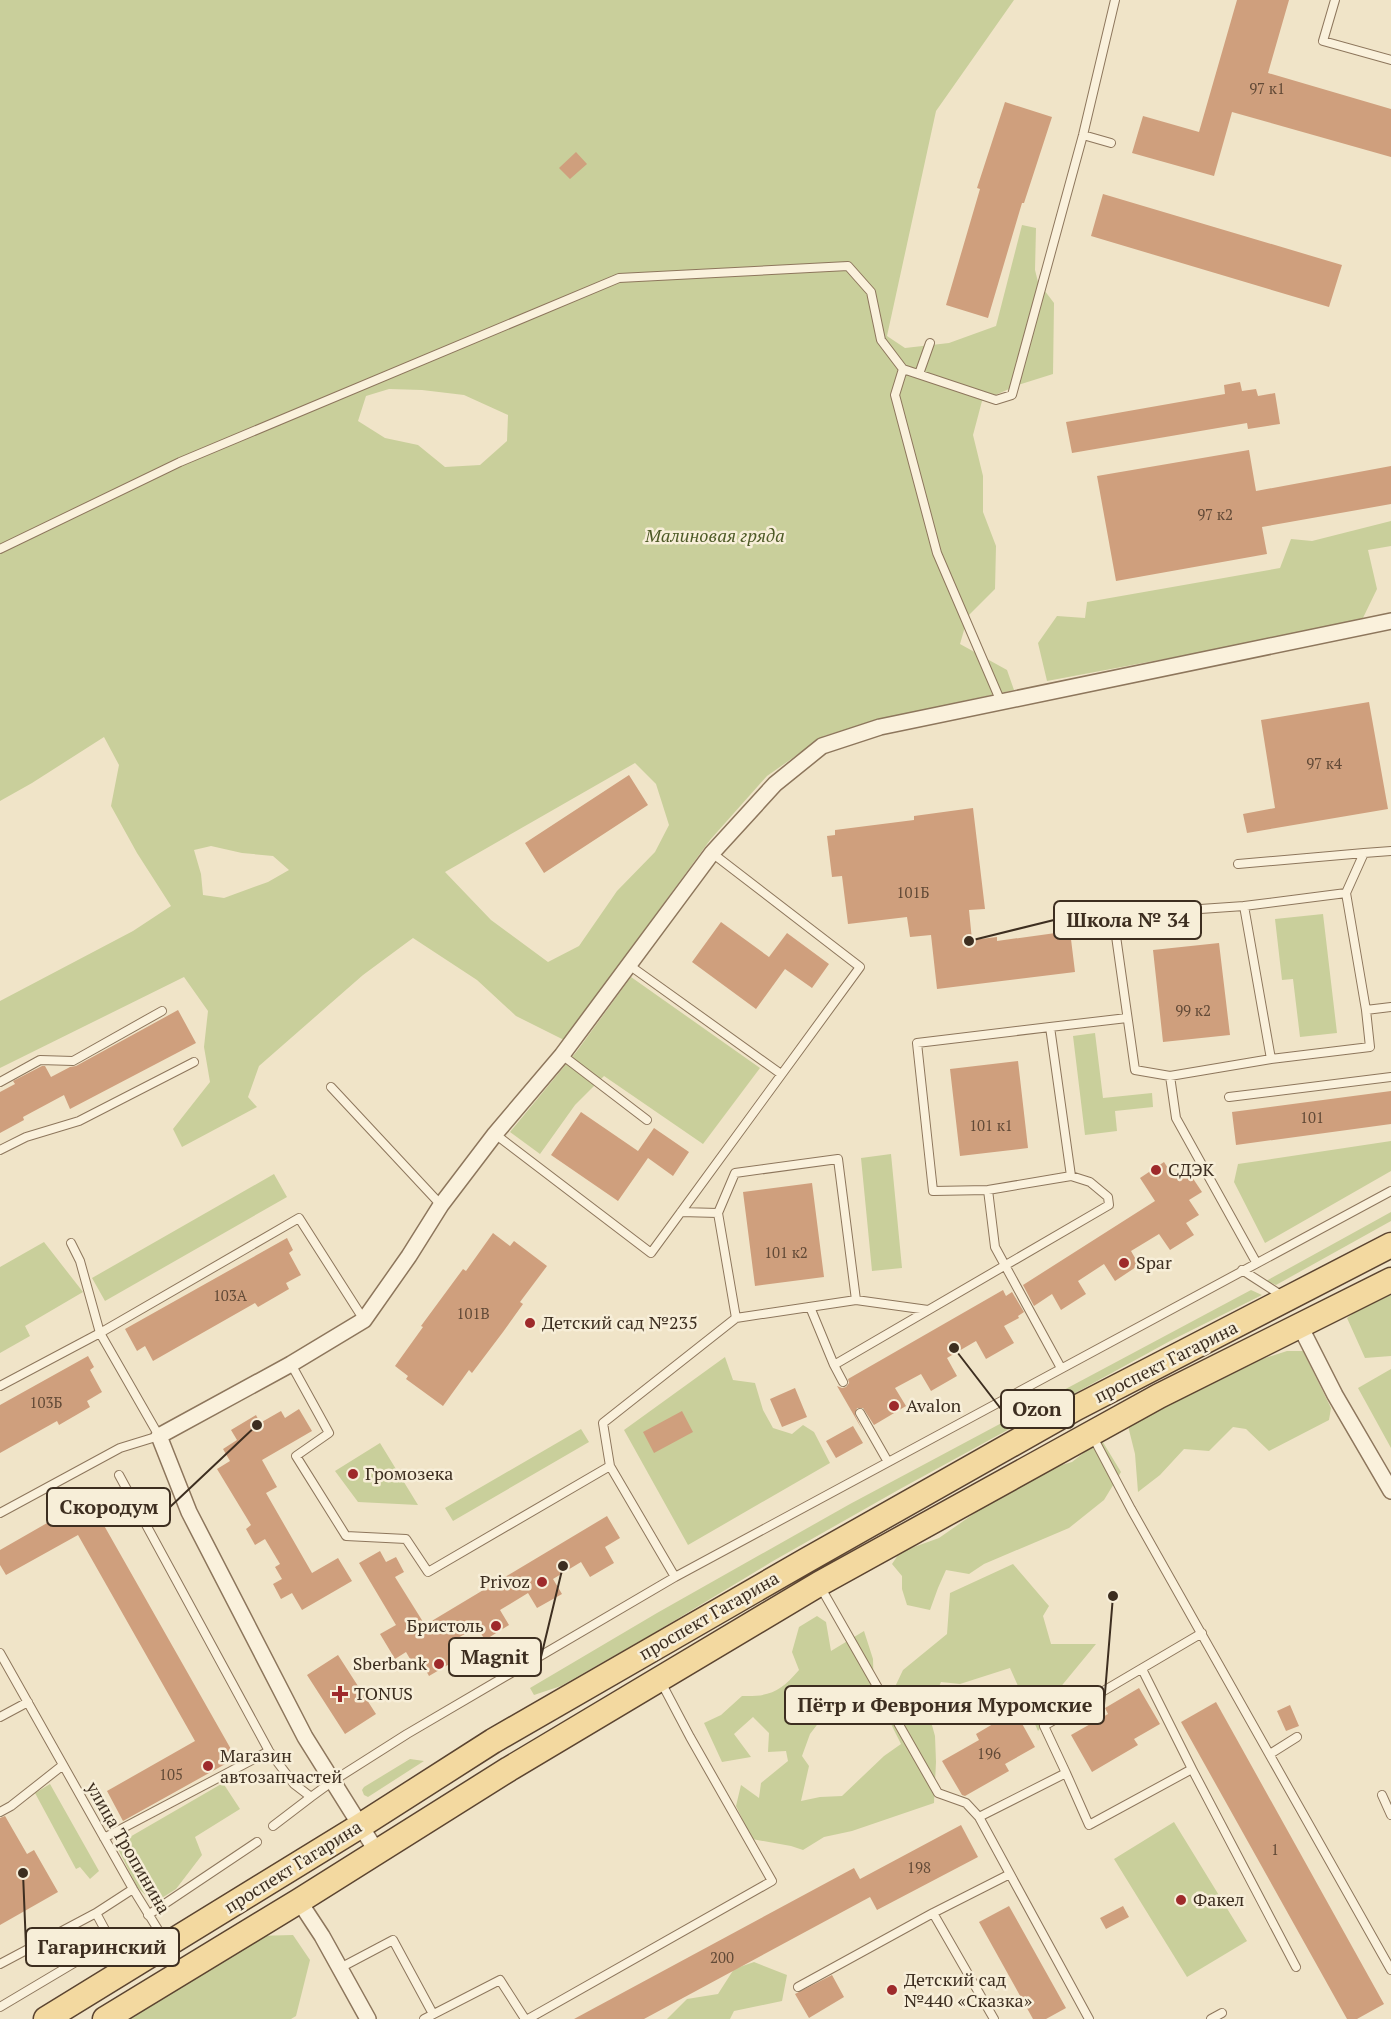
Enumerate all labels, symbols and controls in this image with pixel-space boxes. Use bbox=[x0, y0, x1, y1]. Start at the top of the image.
house number: 97 к1 bbox=[1249, 78, 1285, 98]
house number: 97 к2 bbox=[1197, 504, 1233, 524]
park label: Малиновая гряда bbox=[644, 523, 785, 547]
house number: 97 к4 bbox=[1306, 753, 1342, 773]
house number: 101Б bbox=[897, 882, 930, 902]
callout: Школа № 34 bbox=[1054, 901, 1201, 939]
text: Школа № 34 bbox=[1067, 906, 1190, 933]
house number: 99 к2 bbox=[1175, 1000, 1211, 1020]
house number: 101 bbox=[1300, 1107, 1324, 1127]
house number: 101 к1 bbox=[969, 1115, 1013, 1135]
place label: СДЭК bbox=[1168, 1157, 1215, 1181]
marker: СДЭК bbox=[1149, 1163, 1163, 1177]
house number: 101 к2 bbox=[764, 1242, 808, 1262]
place label: Spar bbox=[1136, 1250, 1172, 1274]
marker: Spar bbox=[1117, 1256, 1131, 1270]
house number: 103А bbox=[213, 1285, 248, 1305]
house number: 101В bbox=[456, 1303, 490, 1323]
place label: Детский сад №235 bbox=[542, 1310, 698, 1334]
street label: проспект Гагарина bbox=[1090, 1315, 1241, 1408]
marker: Детский сад №235 bbox=[523, 1316, 537, 1330]
callout: Ozon bbox=[1001, 1390, 1074, 1428]
house number: 103Б bbox=[30, 1392, 63, 1412]
place label: Avalon bbox=[906, 1393, 962, 1417]
text: Ozon bbox=[1012, 1395, 1062, 1422]
marker: Avalon bbox=[887, 1399, 901, 1413]
place label: Громозека bbox=[365, 1461, 453, 1485]
marker: Громозека bbox=[346, 1467, 360, 1481]
callout: Скородум bbox=[47, 1488, 170, 1526]
text: Скородум bbox=[60, 1493, 158, 1520]
street label: проспект Гагарина bbox=[634, 1565, 783, 1665]
place label: Privoz bbox=[480, 1569, 530, 1593]
marker: Privoz bbox=[535, 1575, 549, 1589]
place label: Бристоль bbox=[407, 1613, 484, 1637]
marker: Бристоль bbox=[489, 1619, 503, 1633]
callout: Magnit bbox=[449, 1638, 541, 1676]
text: Magnit bbox=[461, 1643, 529, 1670]
place label: Sberbank bbox=[353, 1651, 428, 1675]
marker: Sberbank bbox=[432, 1657, 446, 1671]
place label: TONUS bbox=[354, 1681, 413, 1705]
marker: TONUS bbox=[331, 1685, 349, 1703]
callout: Пётр и Феврония Муромские bbox=[785, 1686, 1104, 1724]
text: Пётр и Феврония Муромские bbox=[798, 1691, 1093, 1718]
place label: Магазин автозапчастей bbox=[220, 1743, 342, 1788]
house number: 196 bbox=[977, 1743, 1001, 1763]
marker: Магазин автозапчастей bbox=[201, 1759, 215, 1773]
house number: 105 bbox=[159, 1764, 183, 1784]
street label: улица Тропинина bbox=[81, 1776, 176, 1918]
street label: проспект Гагарина bbox=[219, 1814, 366, 1918]
house number: 1 bbox=[1271, 1839, 1279, 1859]
house number: 198 bbox=[907, 1857, 931, 1877]
place label: Факел bbox=[1193, 1887, 1244, 1911]
marker: Факел bbox=[1174, 1893, 1188, 1907]
callout: Гагаринский bbox=[26, 1928, 179, 1966]
text: Гагаринский bbox=[38, 1933, 166, 1960]
house number: 200 bbox=[710, 1947, 734, 1967]
place label: Детский сад №440 «Сказка» bbox=[904, 1967, 1033, 2012]
marker: Детский сад №440 «Сказка» bbox=[885, 1983, 899, 1997]

